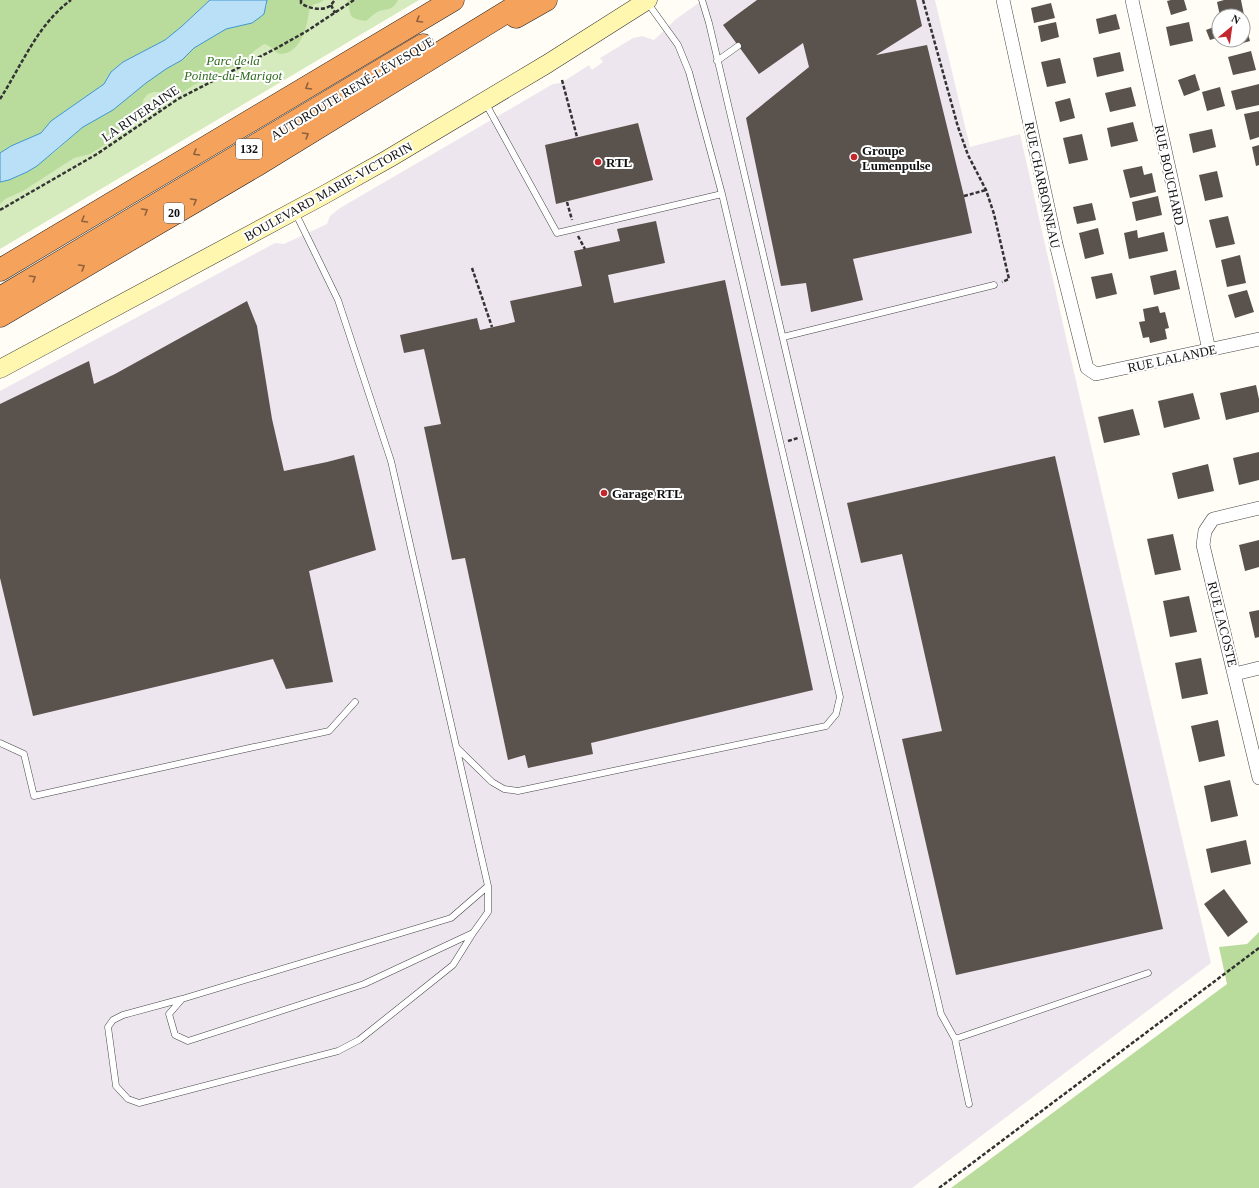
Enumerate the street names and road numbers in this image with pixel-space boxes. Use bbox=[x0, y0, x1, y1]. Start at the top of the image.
street label: AUTOROUTE RENÉ-LÉVESQUE bbox=[268, 34, 437, 143]
street label: LA RIVERAINE bbox=[99, 82, 182, 145]
street label: RUE CHARBONNEAU bbox=[1022, 120, 1063, 250]
street label: RUE BOUCHARD bbox=[1152, 124, 1187, 227]
road number: 132 bbox=[236, 139, 262, 159]
street label: BOULEVARD MARIE-VICTORIN bbox=[242, 139, 415, 244]
road number: 20 bbox=[164, 203, 184, 223]
street label: RUE LALANDE bbox=[1126, 342, 1218, 375]
street label: RUE LACOSTE bbox=[1205, 580, 1240, 669]

